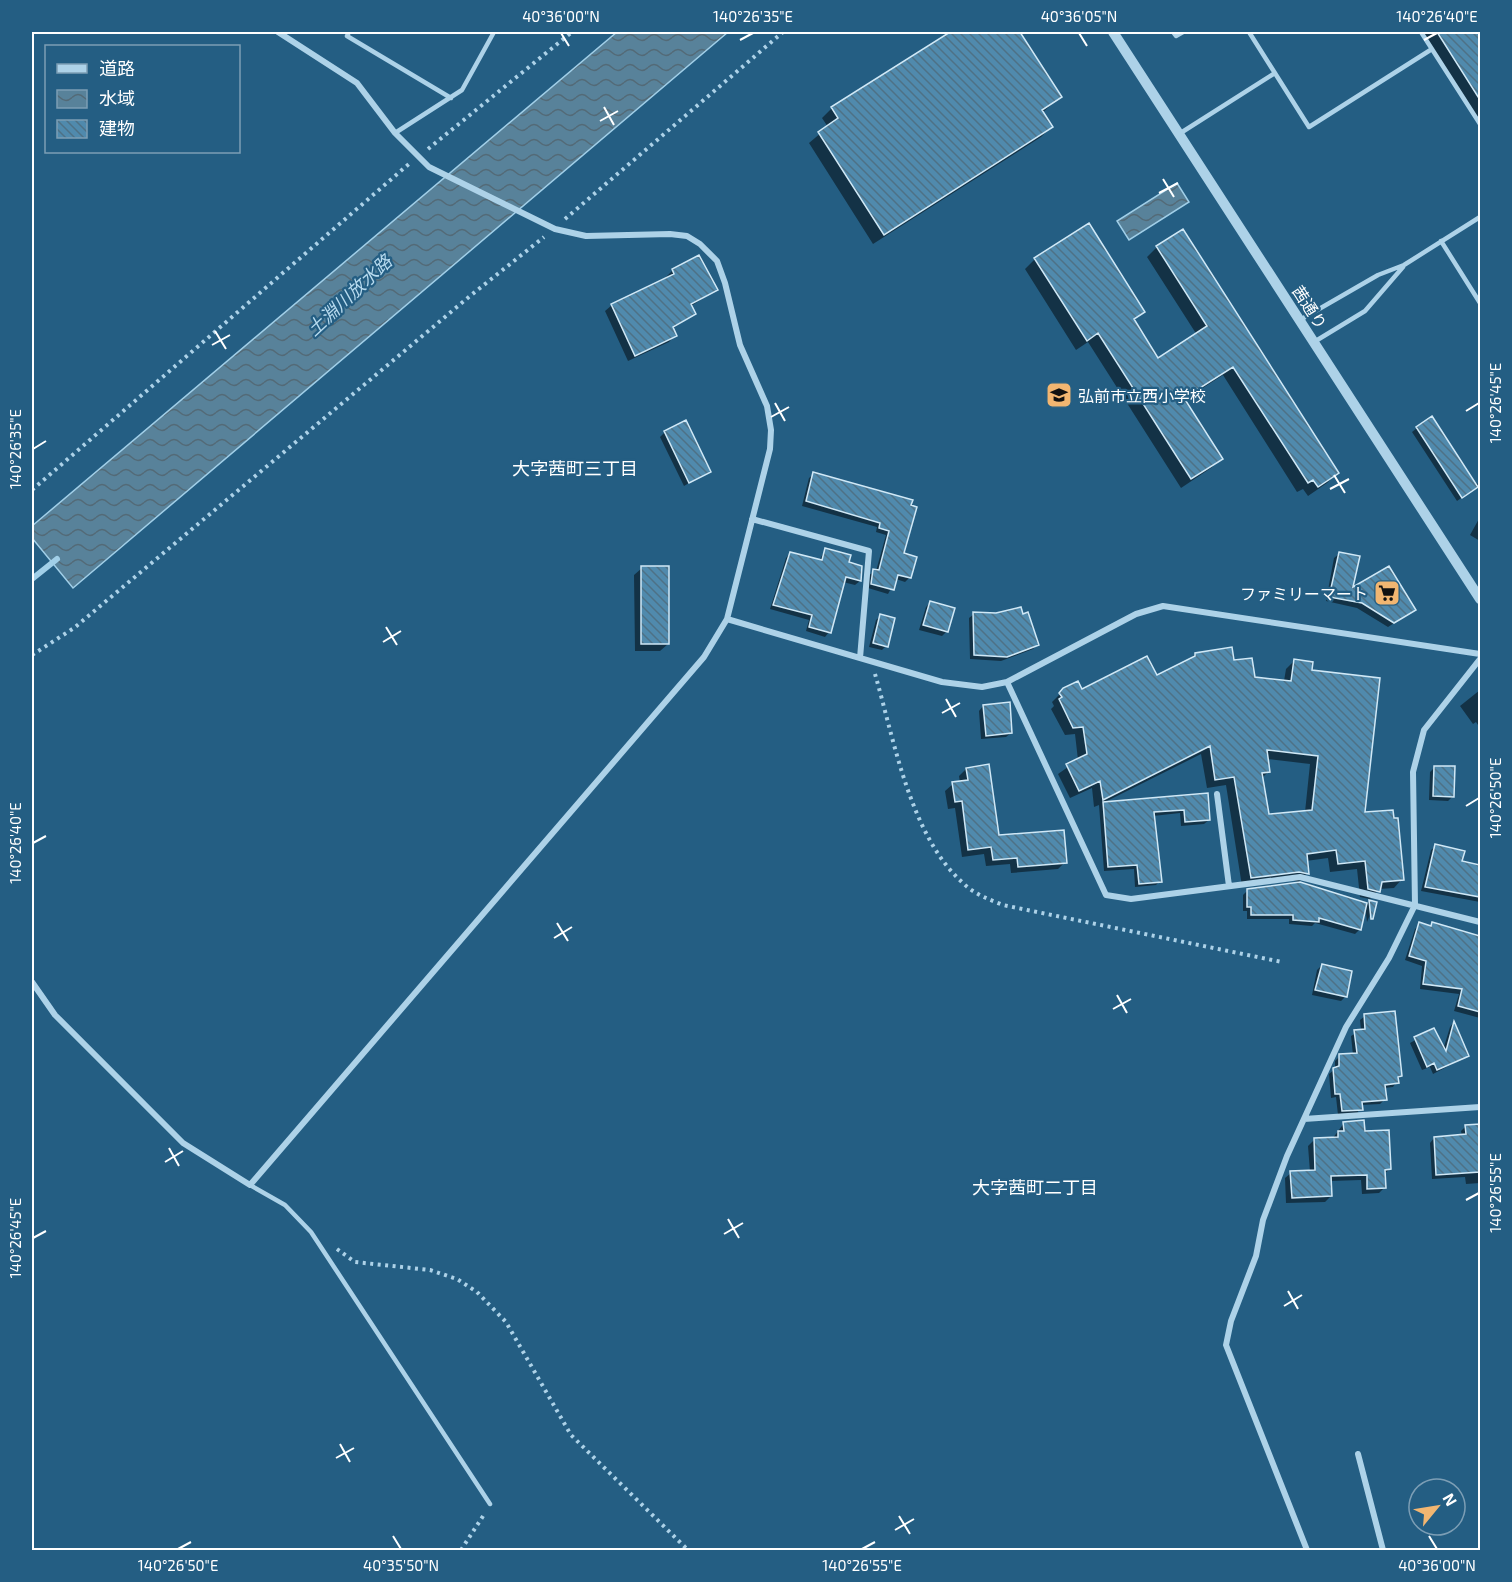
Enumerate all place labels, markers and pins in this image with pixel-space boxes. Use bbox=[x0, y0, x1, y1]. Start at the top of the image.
school or university icon: 弘前市立西小学校 bbox=[1044, 380, 1074, 410]
place label: 弘前市立西小学校 bbox=[1078, 386, 1206, 405]
supermarket icon: ファミリーマート bbox=[1372, 578, 1402, 608]
place label: ファミリーマート bbox=[1240, 584, 1368, 603]

